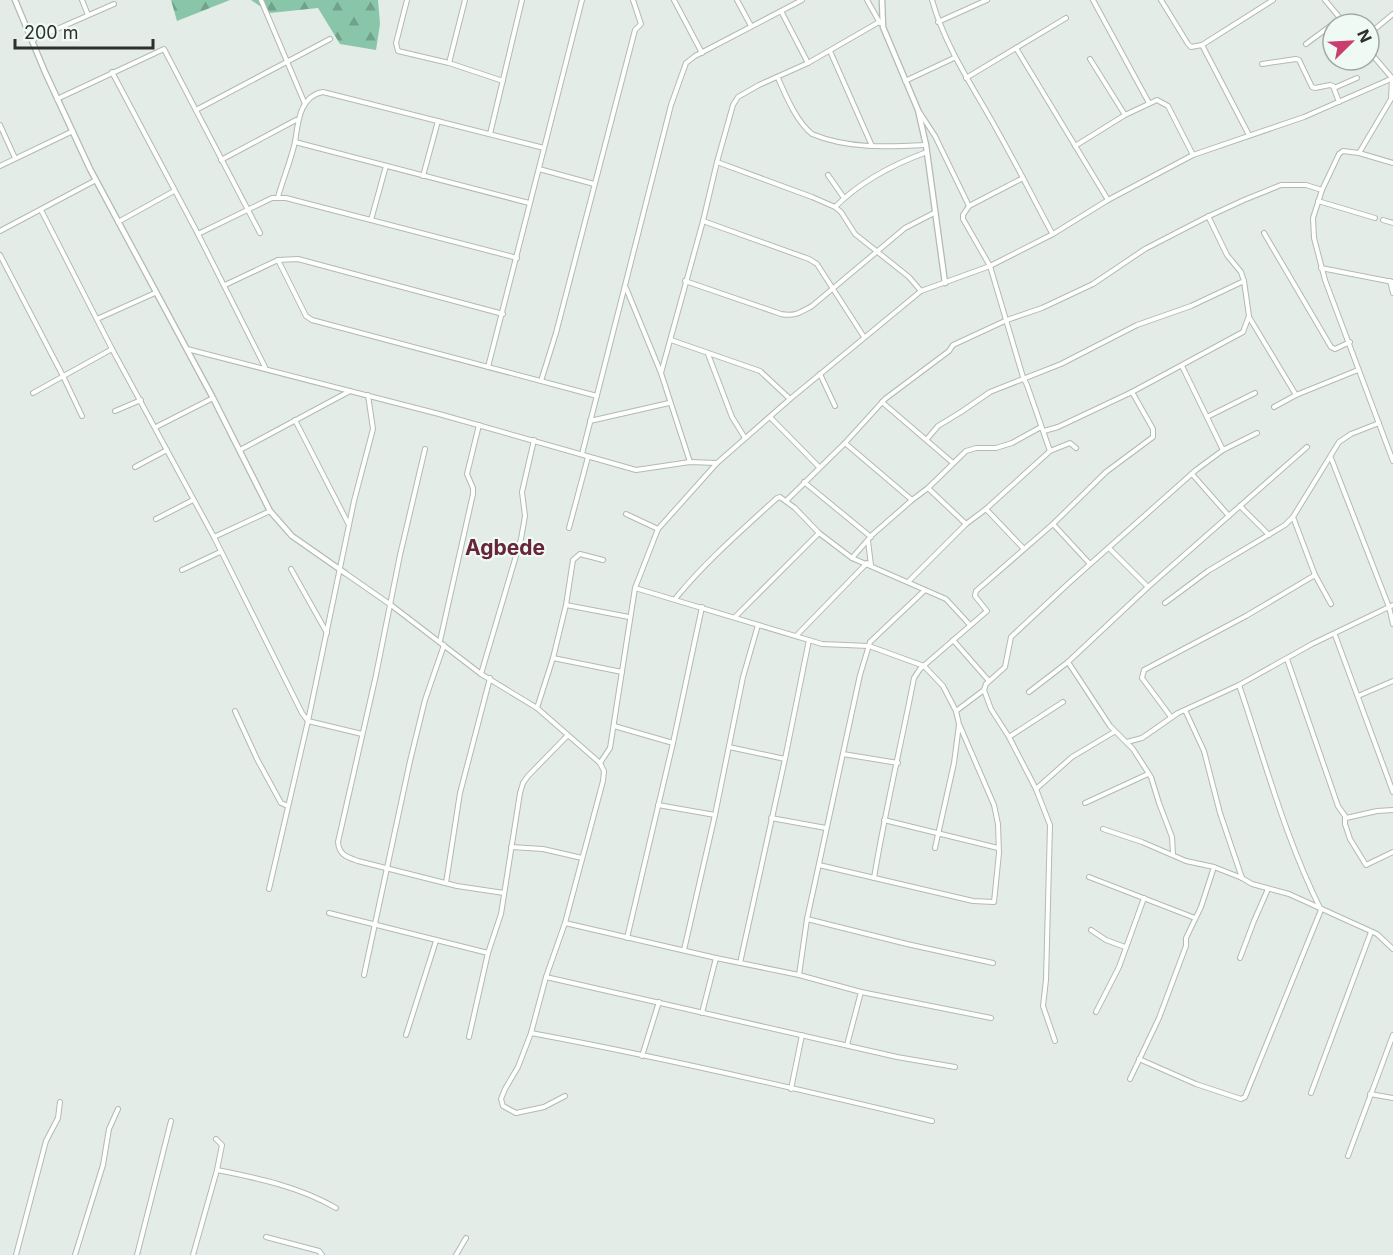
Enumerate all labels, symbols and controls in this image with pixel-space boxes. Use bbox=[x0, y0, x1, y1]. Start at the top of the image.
scale bar bbox=[15, 12, 153, 50]
north arrow bbox=[1321, 12, 1381, 72]
text: 200 m bbox=[24, 22, 79, 43]
text: N bbox=[1353, 26, 1376, 46]
district label: Agbede bbox=[465, 535, 545, 560]

